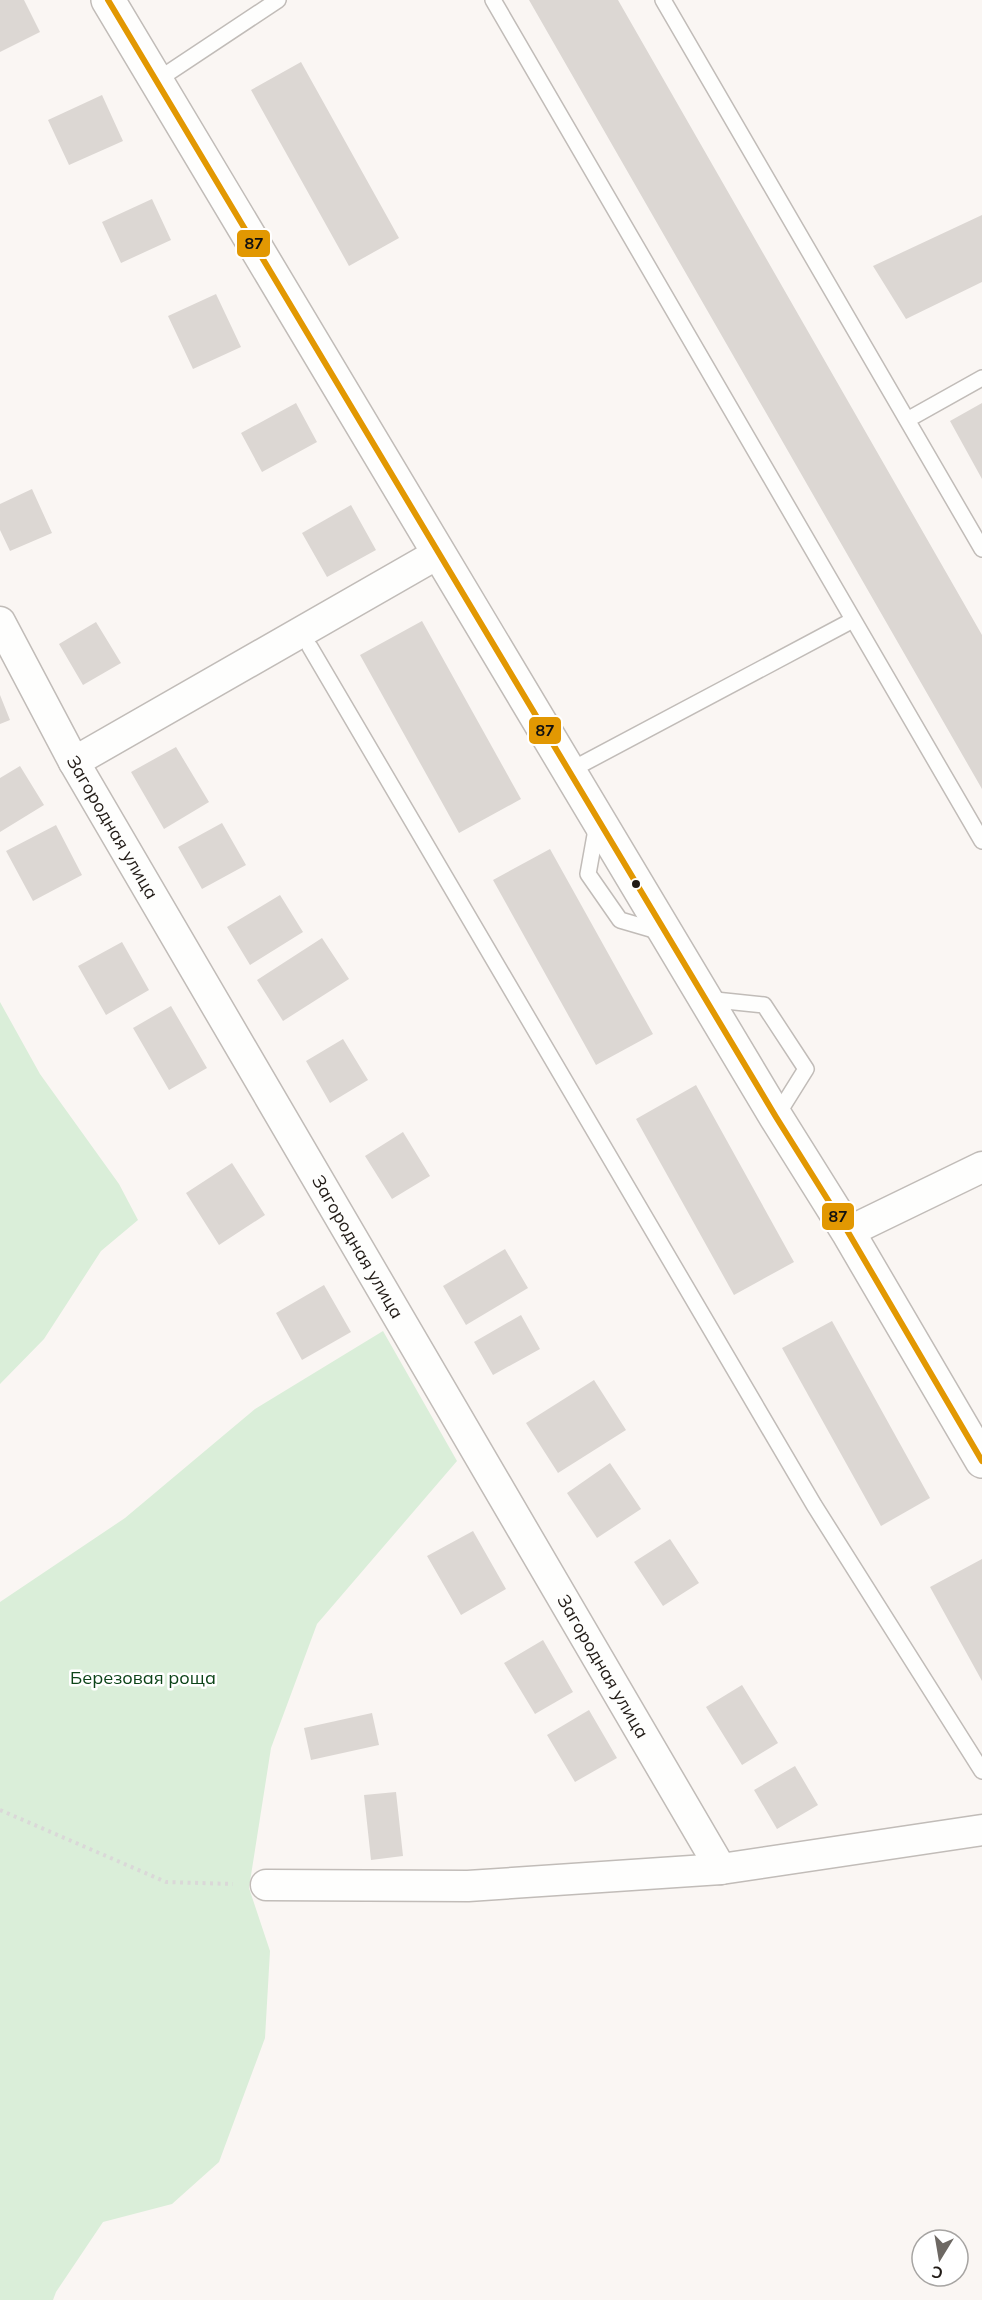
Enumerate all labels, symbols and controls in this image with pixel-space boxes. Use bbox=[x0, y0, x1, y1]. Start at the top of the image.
line badge: 87 bbox=[236, 229, 271, 258]
text: 87 bbox=[244, 233, 264, 253]
line badge: 87 bbox=[528, 716, 562, 745]
text: 87 bbox=[535, 720, 555, 740]
street label: Загородная улица bbox=[62, 751, 164, 903]
unlabelled marker bbox=[630, 878, 642, 890]
street label: Загородная улица bbox=[307, 1171, 409, 1323]
line badge: 87 bbox=[821, 1202, 855, 1231]
text: 87 bbox=[828, 1206, 848, 1226]
street label: Загородная улица bbox=[552, 1590, 654, 1742]
park label: Березовая роща bbox=[70, 1666, 216, 1689]
north arrow bbox=[910, 2228, 970, 2288]
text: С bbox=[930, 2262, 944, 2284]

